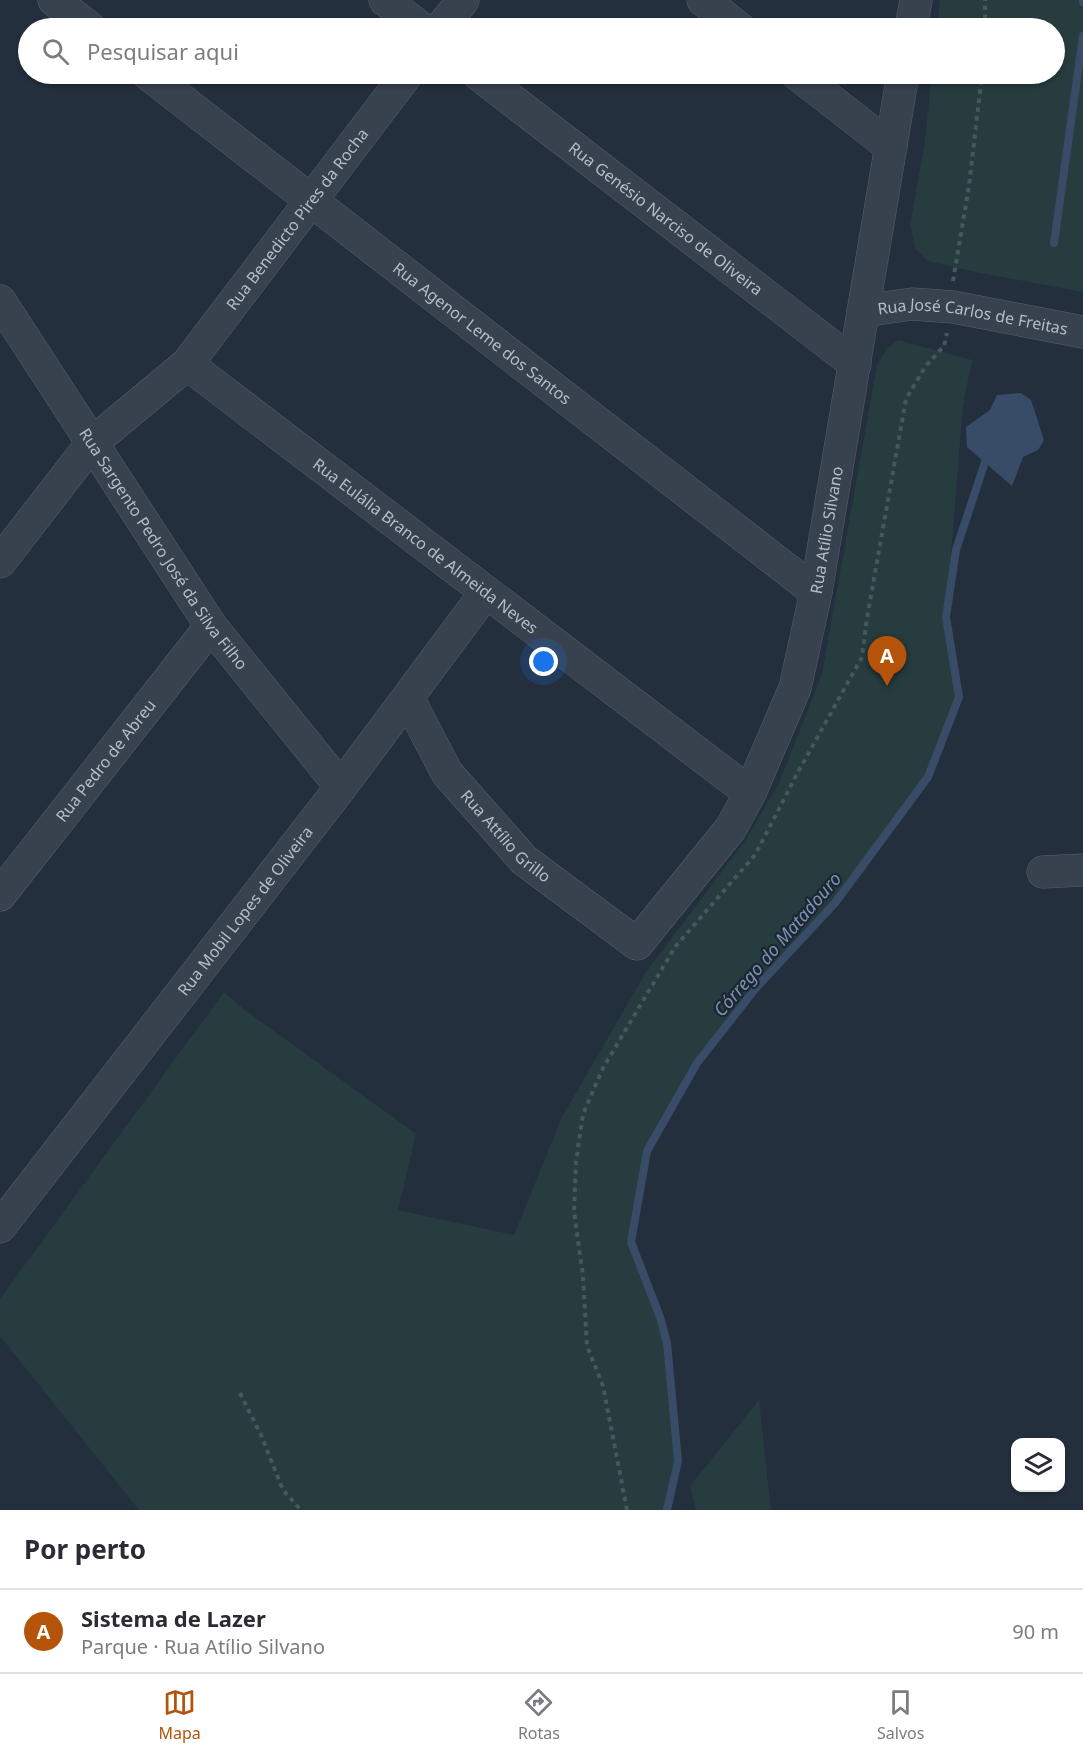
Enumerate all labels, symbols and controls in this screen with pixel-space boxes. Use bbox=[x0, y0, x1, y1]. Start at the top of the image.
search box bbox=[18, 18, 1065, 84]
icon: search bbox=[39, 35, 72, 68]
text: Pesquisar aqui bbox=[87, 36, 239, 66]
street label: Rua Benedicto Pires da Rocha bbox=[221, 124, 373, 314]
street label: Rua Genésio Narciso de Oliveira bbox=[564, 137, 767, 300]
street label: Rua Agenor Leme dos Santos bbox=[389, 257, 576, 409]
street label: Rua José Carlos de Freitas bbox=[876, 293, 1070, 340]
street label: Rua Sargento Pedro José da Silva Filho bbox=[74, 424, 253, 674]
street label: Rua Eulália Branco de Almeida Neves bbox=[308, 453, 543, 639]
street label: Rua Atílio Silvano bbox=[805, 465, 848, 595]
pin: A bbox=[868, 636, 906, 686]
your location bbox=[529, 647, 558, 676]
street label: Rua Pedro de Abreu bbox=[51, 695, 160, 826]
street label: Rua Attílio Grillo bbox=[456, 785, 555, 887]
street label: Rua Mobil Lopes de Oliveira bbox=[172, 822, 318, 1000]
water label: Córrego do Matadouro bbox=[708, 867, 846, 1021]
map controls bbox=[1011, 1438, 1065, 1492]
button: layers bbox=[1011, 1438, 1065, 1492]
text: Por perto bbox=[24, 1531, 146, 1567]
text: Sistema de Lazer bbox=[81, 1603, 266, 1633]
text: A bbox=[37, 1618, 50, 1645]
text: 90 m bbox=[1012, 1618, 1059, 1645]
text: Parque · Rua Atílio Silvano bbox=[81, 1633, 325, 1660]
tab: Mapa bbox=[159, 1686, 201, 1744]
tab: Rotas bbox=[518, 1686, 560, 1744]
tab: Salvos bbox=[877, 1686, 924, 1744]

